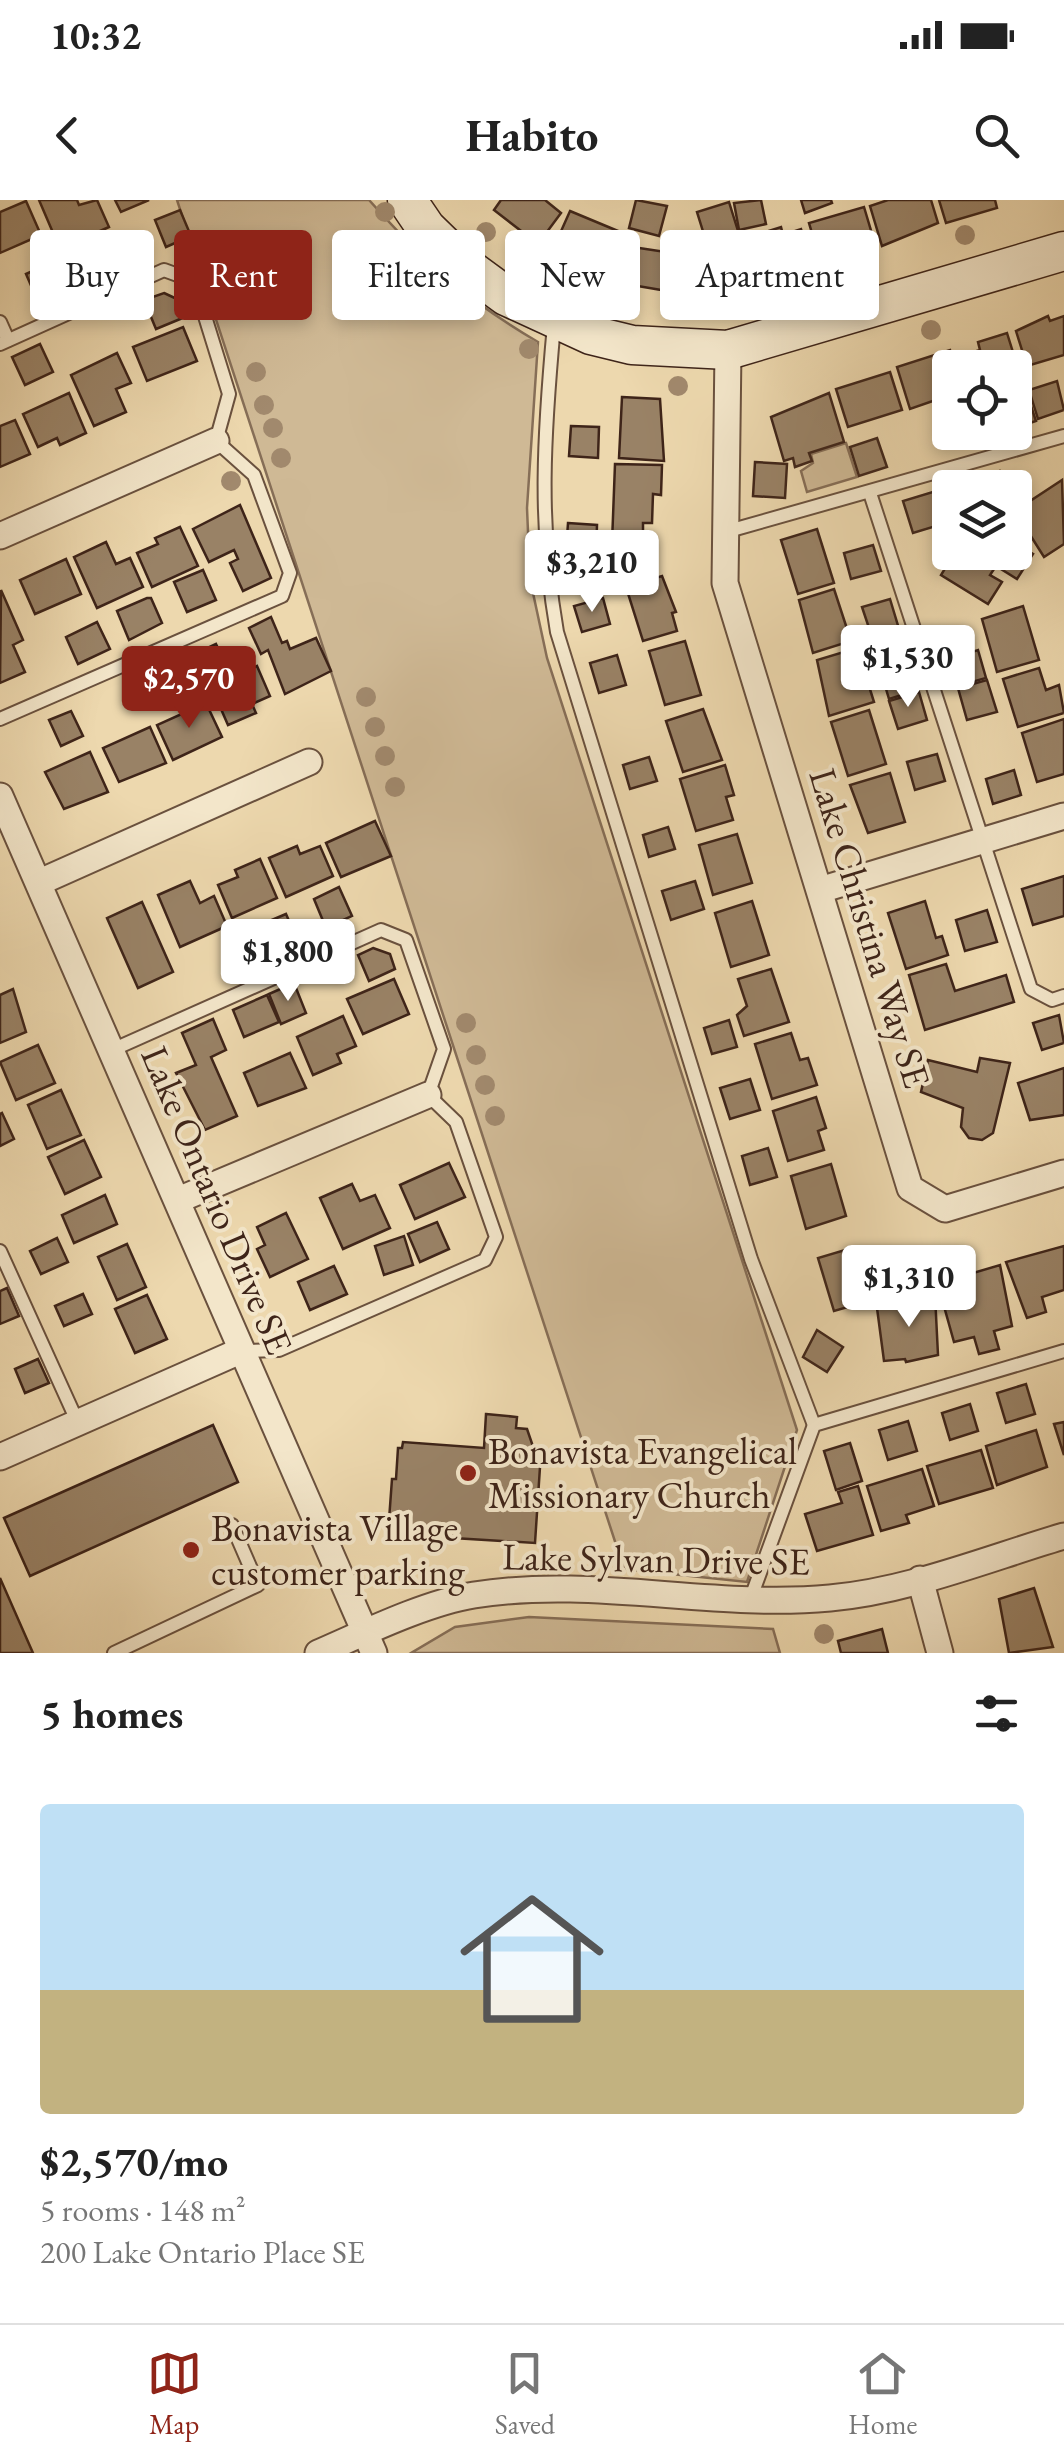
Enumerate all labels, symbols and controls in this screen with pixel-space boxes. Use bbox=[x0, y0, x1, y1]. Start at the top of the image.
text: 10:32 bbox=[50, 11, 141, 60]
text: Habito bbox=[466, 106, 598, 164]
icon: back bbox=[40, 108, 95, 163]
icon: search bbox=[969, 108, 1024, 163]
chip: Buy bbox=[30, 230, 154, 320]
chip: Rent bbox=[174, 230, 312, 320]
chip: Filters bbox=[332, 230, 485, 320]
chip: New bbox=[505, 230, 640, 320]
chip: Apartment bbox=[660, 230, 879, 320]
map controls bbox=[932, 350, 1032, 570]
button: locate bbox=[932, 350, 1032, 450]
button: layers bbox=[932, 470, 1032, 570]
pin: $3,210 bbox=[511, 530, 673, 615]
text: $3,210 bbox=[547, 541, 637, 583]
pin: $1,530 bbox=[827, 625, 989, 710]
text: $1,530 bbox=[863, 636, 953, 678]
pin: $2,570 bbox=[108, 646, 270, 731]
text: $2,570 bbox=[144, 657, 234, 699]
street label: Lake Christina Way SE bbox=[799, 762, 942, 1094]
pin: $1,800 bbox=[207, 919, 369, 1004]
text: $1,800 bbox=[243, 930, 333, 972]
street label: Lake Ontario Drive SE bbox=[130, 1038, 304, 1361]
pin: $1,310 bbox=[828, 1245, 990, 1330]
text: $1,310 bbox=[864, 1256, 954, 1298]
place label: Bonavista Evangelical Missionary Church bbox=[488, 1426, 797, 1519]
marker: Bonavista Evangelical Missionary Church bbox=[457, 1462, 479, 1484]
place label: Bonavista Village customer parking bbox=[211, 1503, 465, 1596]
street label: Lake Sylvan Drive SE bbox=[502, 1531, 810, 1586]
marker: Bonavista Village customer parking bbox=[180, 1539, 202, 1561]
text: 5 homes bbox=[40, 1686, 183, 1741]
icon: filters bbox=[969, 1686, 1024, 1741]
icon: home bbox=[442, 1869, 622, 2049]
text: $2,570/mo bbox=[40, 2134, 228, 2189]
text: 5 rooms · 148 m² bbox=[40, 2189, 246, 2231]
text: 200 Lake Ontario Place SE bbox=[40, 2231, 365, 2273]
tab: Map bbox=[147, 2346, 202, 2442]
tab: Saved bbox=[495, 2346, 555, 2442]
tab: Home bbox=[848, 2346, 917, 2442]

